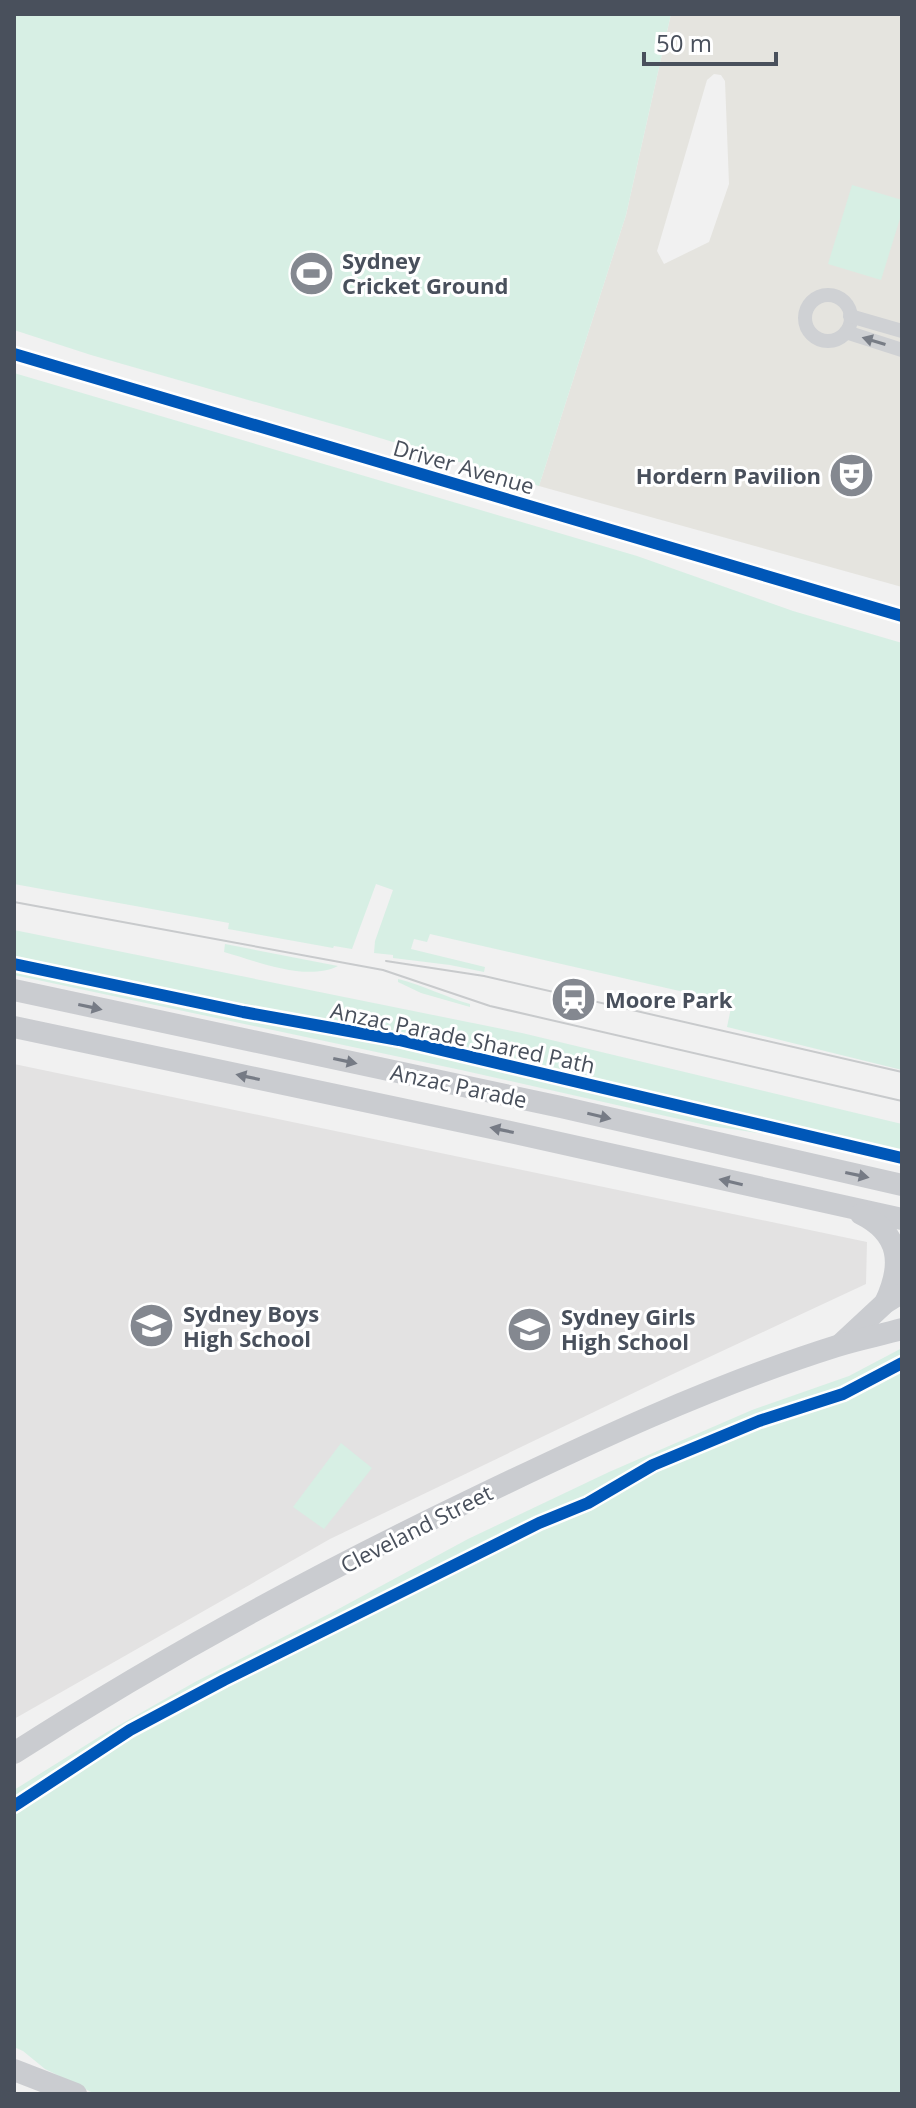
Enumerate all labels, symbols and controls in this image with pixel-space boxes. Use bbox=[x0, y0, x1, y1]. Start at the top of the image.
scale bar bbox=[644, 16, 776, 66]
text: 50 m bbox=[656, 26, 712, 59]
place label: Sydney Cricket Ground bbox=[342, 245, 508, 300]
sports icon: Sydney Cricket Ground bbox=[287, 249, 335, 297]
one-way arrow bbox=[861, 334, 885, 347]
street label: Driver Avenue bbox=[390, 432, 538, 500]
theatre icon: Hordern Pavilion bbox=[828, 451, 876, 499]
place label: Hordern Pavilion bbox=[636, 460, 821, 490]
station icon: Moore Park bbox=[550, 975, 598, 1023]
place label: Moore Park bbox=[605, 984, 733, 1014]
street label: Anzac Parade Shared Path bbox=[328, 994, 598, 1080]
one-way arrow bbox=[78, 1001, 103, 1014]
one-way arrow bbox=[332, 1055, 357, 1068]
street label: Anzac Parade bbox=[388, 1056, 530, 1114]
one-way arrow bbox=[235, 1070, 260, 1083]
one-way arrow bbox=[586, 1110, 611, 1122]
one-way arrow bbox=[490, 1123, 515, 1136]
one-way arrow bbox=[844, 1169, 869, 1182]
one-way arrow bbox=[718, 1175, 743, 1188]
place label: Sydney Boys High School bbox=[183, 1298, 319, 1353]
place label: Sydney Girls High School bbox=[561, 1301, 696, 1356]
school or university icon: Sydney Boys High School bbox=[128, 1302, 176, 1350]
school or university icon: Sydney Girls High School bbox=[506, 1305, 554, 1353]
street label: Cleveland Street bbox=[335, 1477, 497, 1579]

